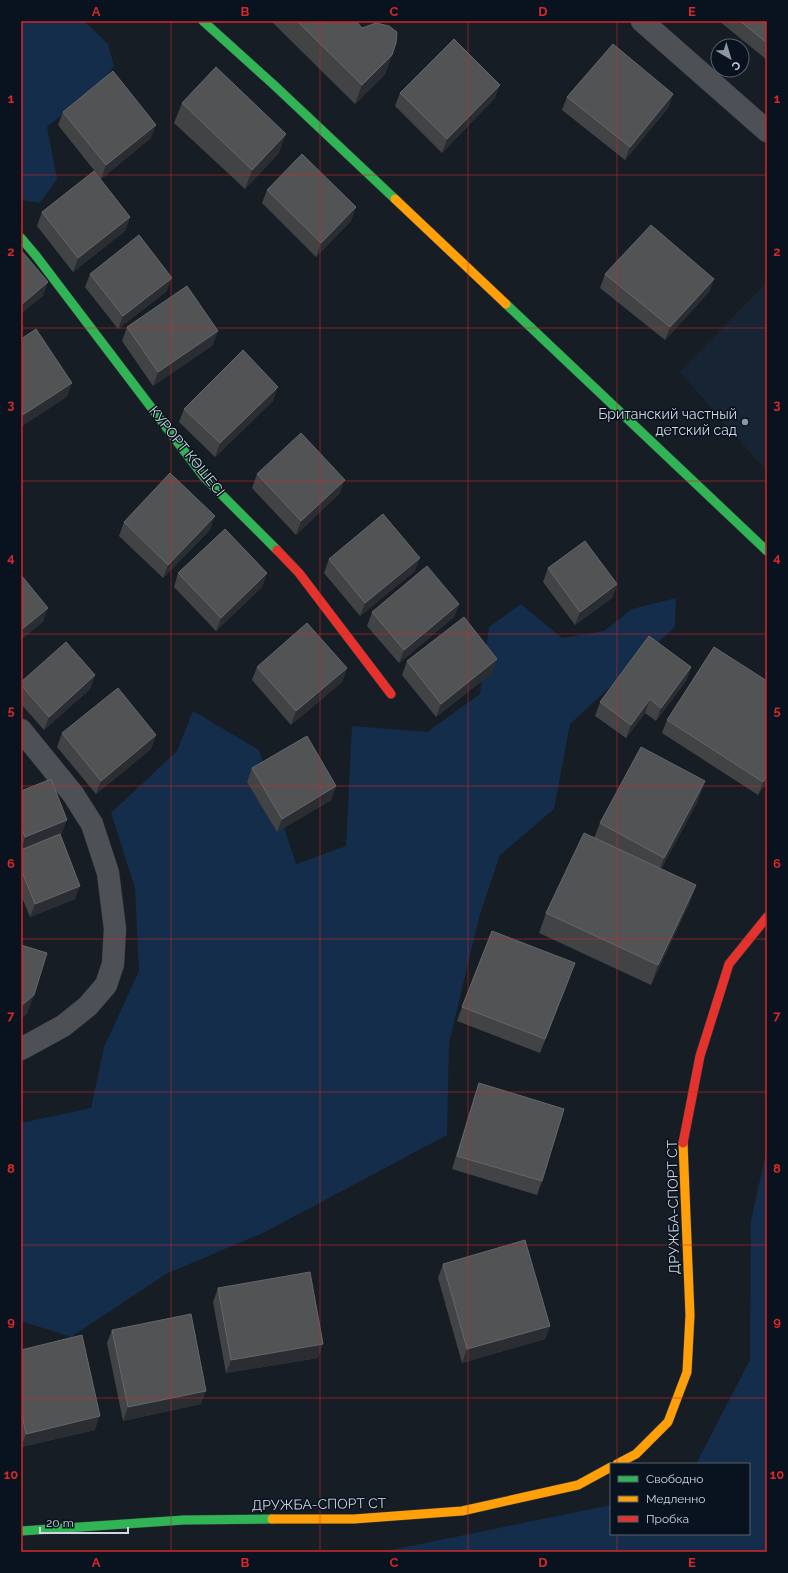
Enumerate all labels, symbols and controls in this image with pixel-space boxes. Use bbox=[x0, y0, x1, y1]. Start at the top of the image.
text: A bbox=[92, 4, 101, 19]
text: B bbox=[241, 4, 250, 19]
text: C bbox=[390, 4, 399, 19]
text: D bbox=[538, 4, 548, 19]
text: E bbox=[688, 4, 696, 19]
north arrow bbox=[710, 38, 750, 78]
text: С bbox=[729, 58, 743, 73]
text: 1 bbox=[8, 91, 15, 106]
text: 1 bbox=[774, 91, 781, 106]
text: 2 bbox=[7, 244, 15, 259]
text: 2 bbox=[773, 244, 781, 259]
text: 3 bbox=[7, 397, 15, 412]
text: 3 bbox=[773, 397, 781, 412]
street label: КУРОРТ КӨШЕСІ bbox=[146, 403, 228, 499]
place label: Британский частный детский сад bbox=[598, 406, 737, 438]
marker: Британский частный детский сад bbox=[740, 417, 750, 427]
text: 4 bbox=[7, 550, 15, 565]
text: 4 bbox=[773, 550, 781, 565]
text: 5 bbox=[7, 703, 15, 718]
text: 5 bbox=[773, 703, 781, 718]
text: 6 bbox=[7, 856, 15, 871]
text: 6 bbox=[773, 856, 781, 871]
text: 7 bbox=[7, 1008, 15, 1023]
text: 7 bbox=[773, 1008, 781, 1023]
street label: ДРУЖБА-СПОРТ СТ bbox=[664, 1139, 682, 1274]
text: 8 bbox=[7, 1161, 15, 1176]
text: 8 bbox=[773, 1161, 781, 1176]
text: 9 bbox=[7, 1314, 15, 1329]
text: 9 bbox=[773, 1314, 781, 1329]
legend bbox=[610, 1463, 750, 1535]
text: 10 bbox=[4, 1467, 18, 1482]
text: 10 bbox=[770, 1467, 784, 1482]
text: Свободно bbox=[646, 1472, 703, 1486]
text: Медленно bbox=[646, 1492, 705, 1506]
street label: ДРУЖБА-СПОРТ СТ bbox=[252, 1495, 387, 1513]
scale bar bbox=[40, 1509, 128, 1535]
text: Пробка bbox=[646, 1512, 689, 1526]
text: 20 m bbox=[46, 1516, 74, 1530]
text: A bbox=[92, 1555, 101, 1570]
text: B bbox=[241, 1555, 250, 1570]
text: C bbox=[390, 1555, 399, 1570]
text: D bbox=[538, 1555, 548, 1570]
text: E bbox=[688, 1555, 696, 1570]

